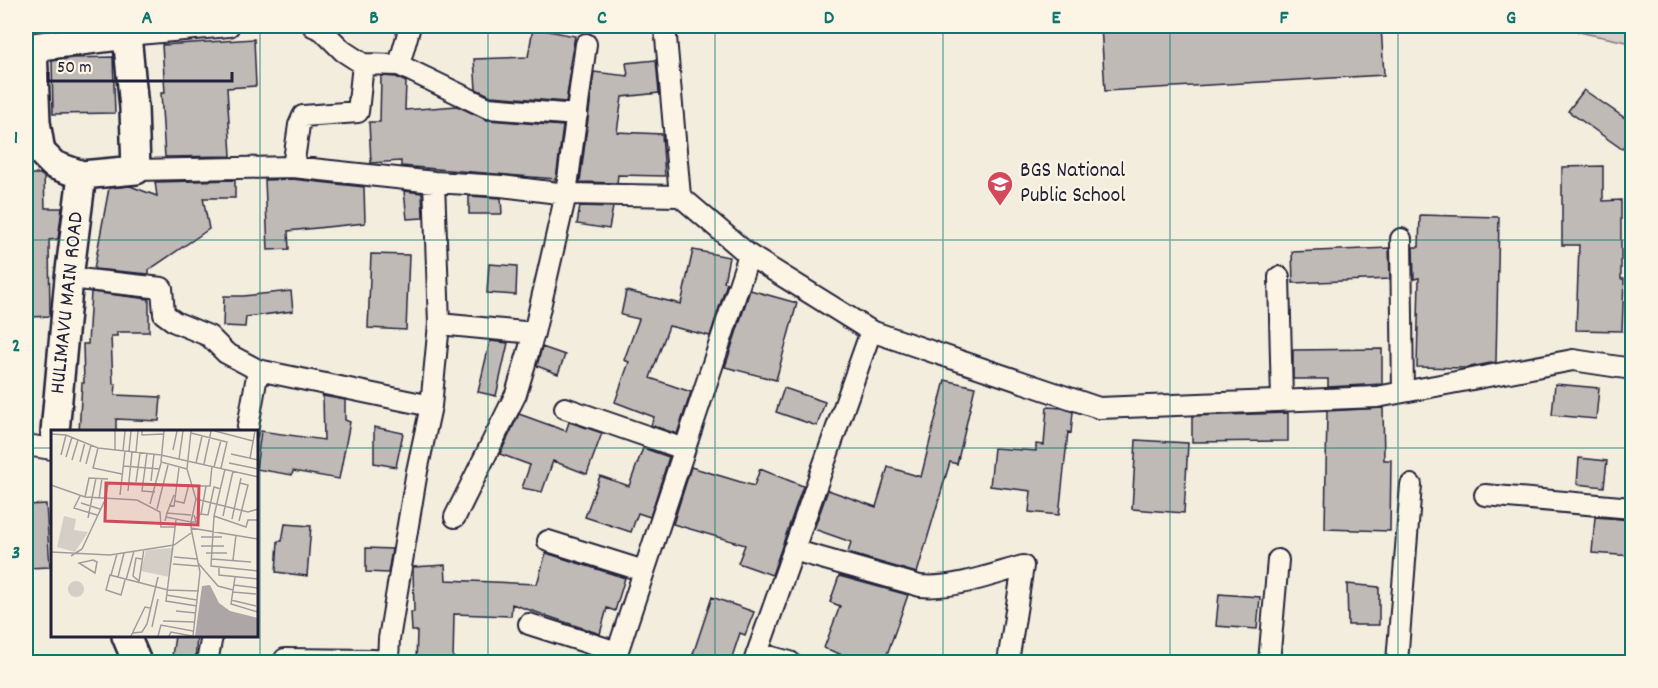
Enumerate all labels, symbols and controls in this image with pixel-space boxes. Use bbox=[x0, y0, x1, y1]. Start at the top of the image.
text: A bbox=[142, 5, 153, 33]
text: B bbox=[369, 5, 379, 33]
text: C bbox=[597, 5, 607, 33]
text: D bbox=[824, 5, 835, 33]
text: E bbox=[1051, 5, 1061, 33]
text: F bbox=[1280, 5, 1290, 33]
text: G bbox=[1506, 5, 1516, 33]
scale bar bbox=[48, 45, 232, 83]
text: 50 m bbox=[57, 56, 92, 81]
text: 1 bbox=[14, 125, 18, 153]
place label: BGS National Public School bbox=[1020, 156, 1126, 212]
school or university icon: BGS National Public School bbox=[985, 169, 1015, 207]
street label: HULIMAVU MAIN ROAD bbox=[43, 210, 93, 396]
text: 2 bbox=[12, 333, 20, 361]
inset map bbox=[51, 430, 258, 637]
text: 3 bbox=[12, 540, 20, 568]

